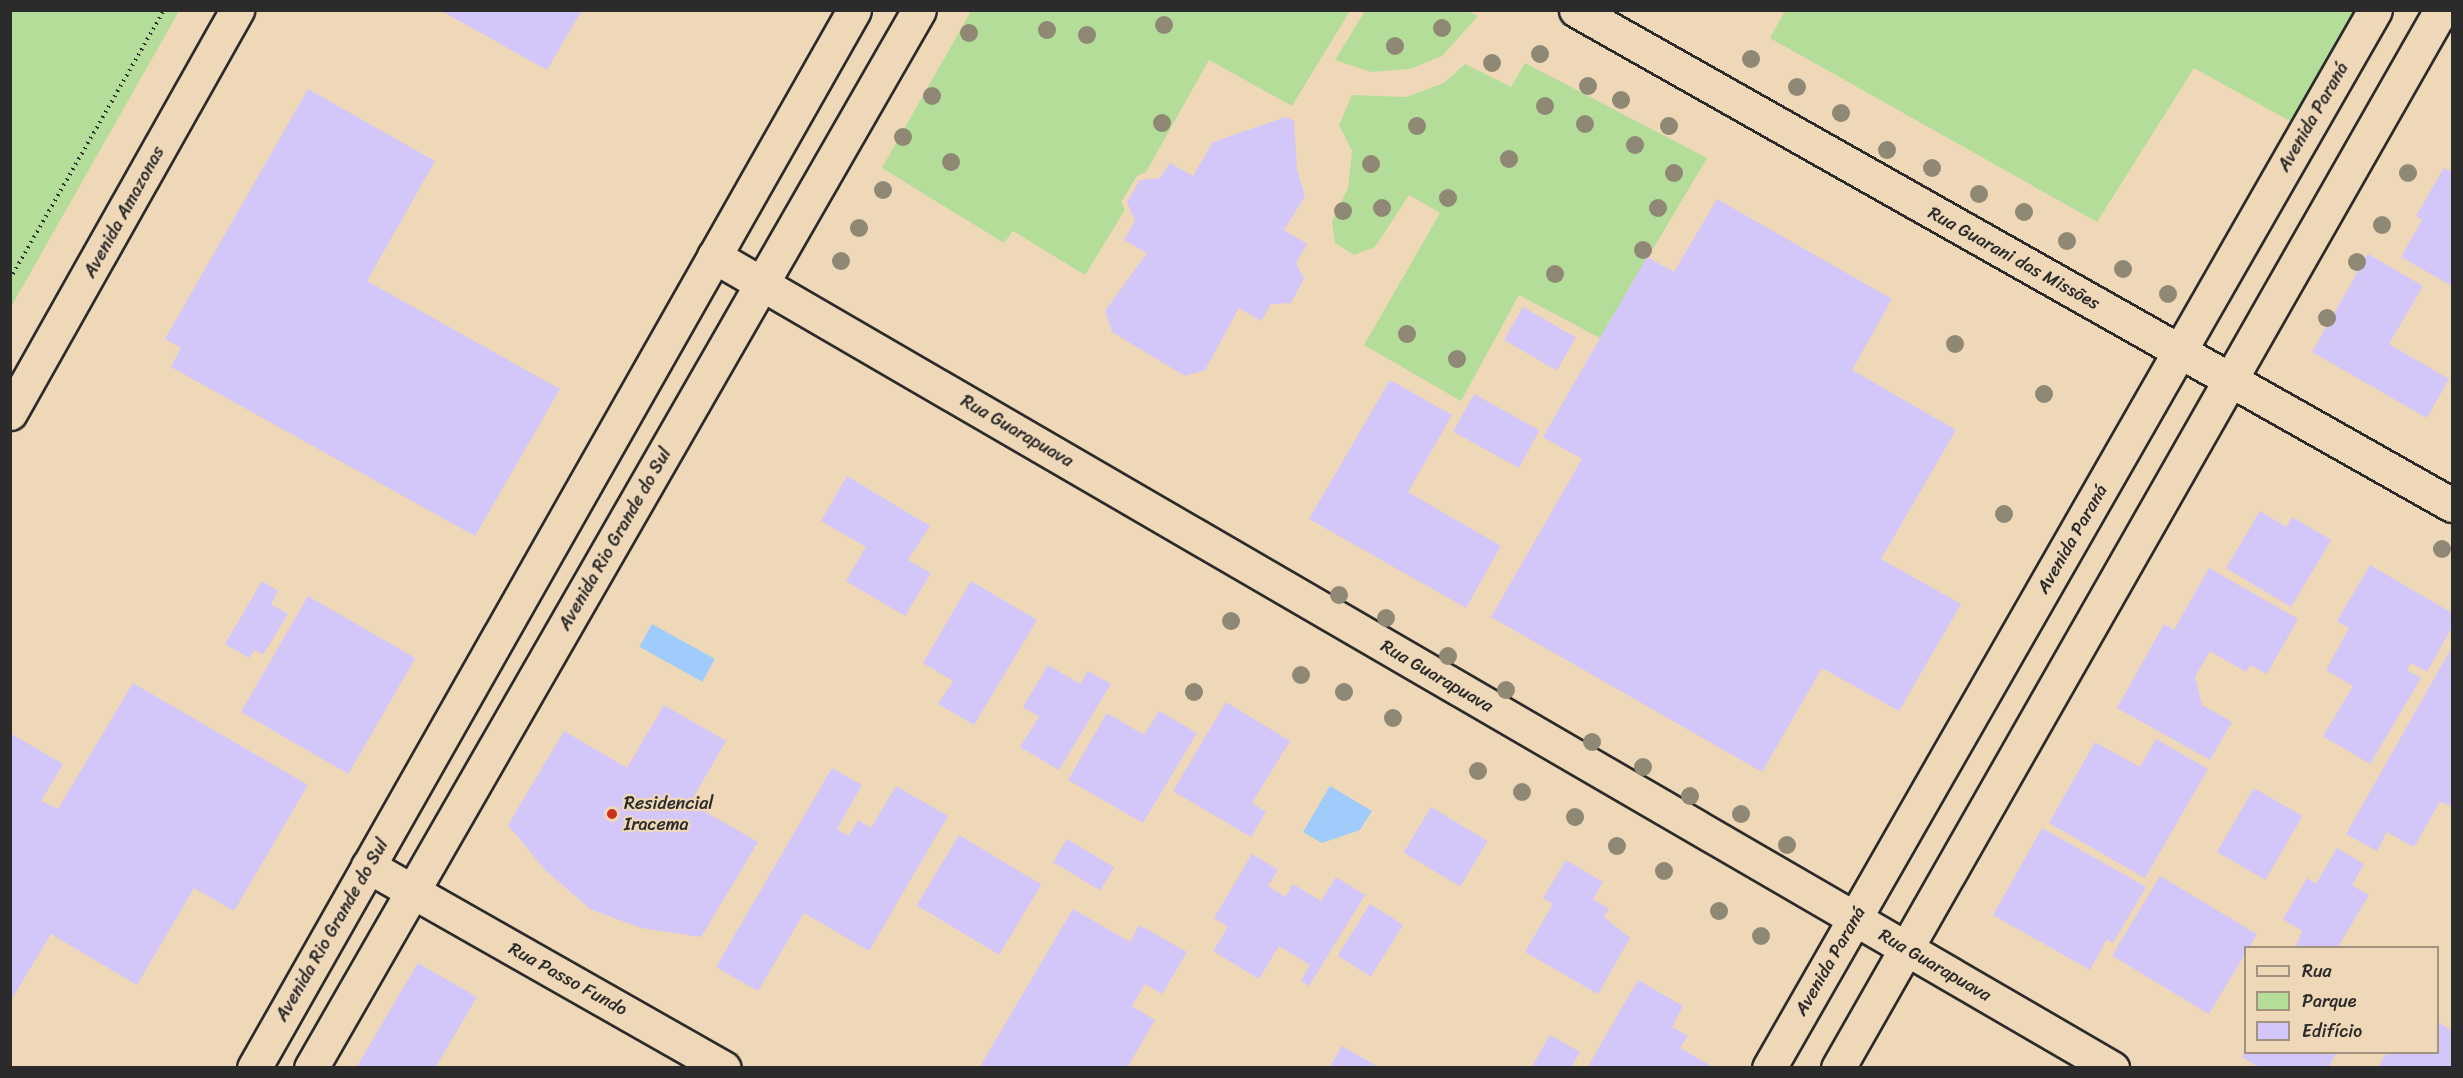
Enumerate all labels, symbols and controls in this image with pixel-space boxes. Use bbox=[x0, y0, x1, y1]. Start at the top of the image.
street label: Avenida Paraná bbox=[2273, 59, 2353, 175]
street label: Avenida Amazonas bbox=[79, 143, 169, 281]
street label: Rua Guarani das Missões bbox=[1924, 202, 2104, 314]
street label: Rua Guarapuava bbox=[957, 390, 1077, 472]
street label: Avenida Rio Grande do Sul bbox=[554, 444, 676, 634]
street label: Avenida Paraná bbox=[2032, 481, 2112, 597]
street label: Rua Guarapuava bbox=[1377, 635, 1497, 717]
place label: Residencial Iracema bbox=[624, 793, 713, 836]
marker: Residencial Iracema bbox=[605, 807, 619, 821]
street label: Avenida Rio Grande do Sul bbox=[271, 835, 393, 1025]
street label: Avenida Paraná bbox=[1790, 903, 1870, 1019]
street label: Rua Guarapuava bbox=[1875, 924, 1995, 1006]
street label: Rua Passo Fundo bbox=[505, 937, 631, 1021]
legend bbox=[2244, 946, 2439, 1054]
text: Rua bbox=[2302, 955, 2332, 987]
text: Parque bbox=[2302, 985, 2356, 1017]
text: Edifício bbox=[2302, 1015, 2362, 1047]

